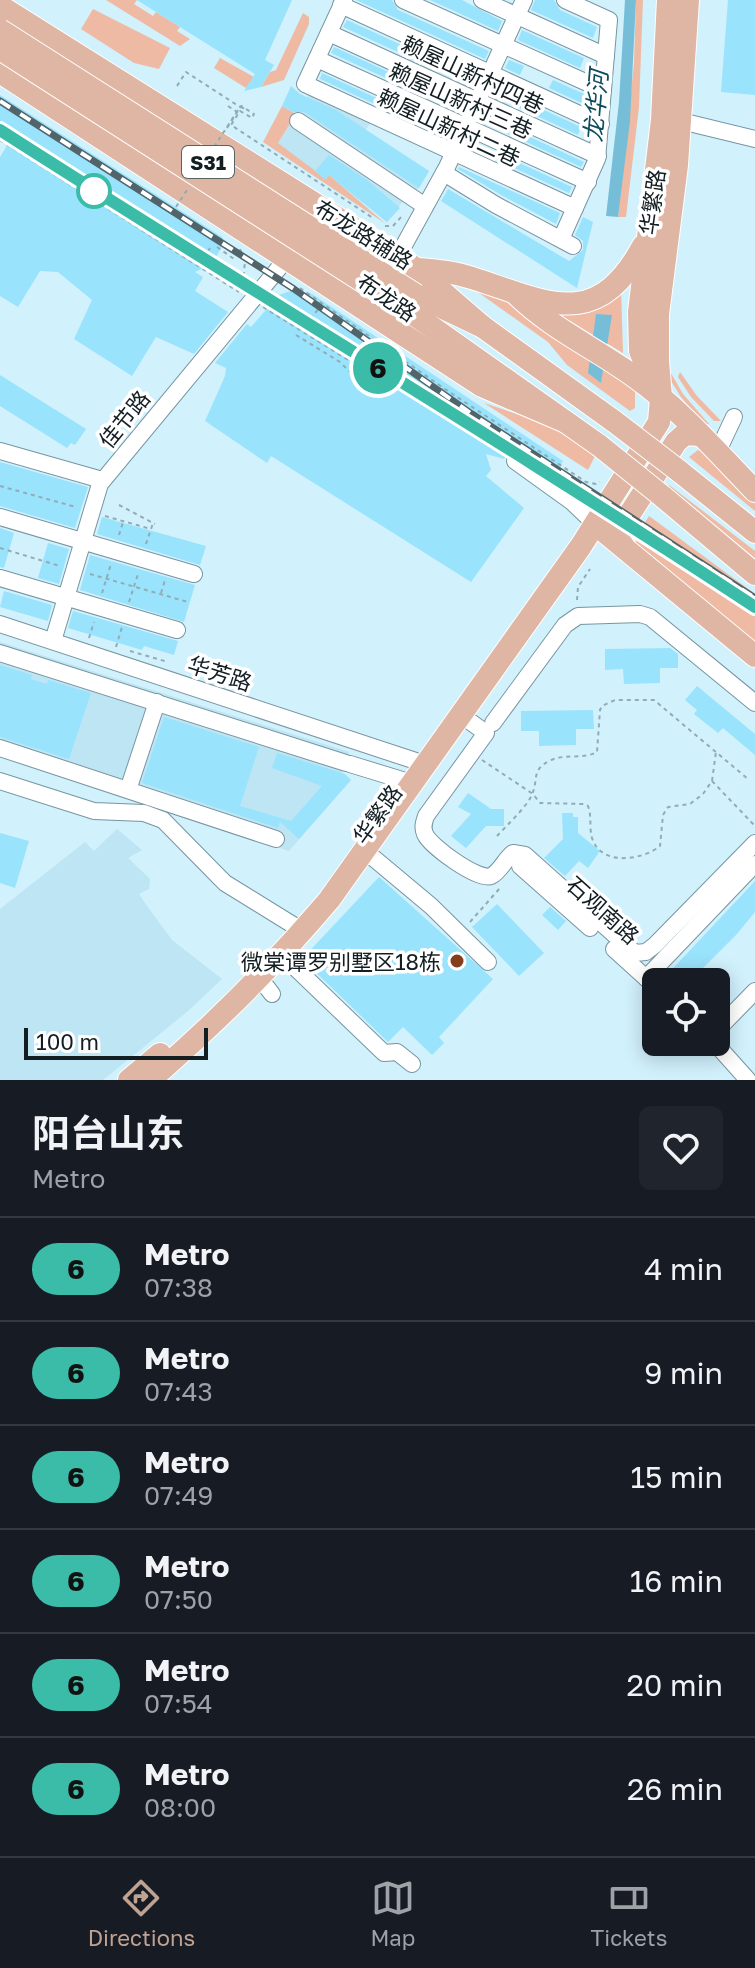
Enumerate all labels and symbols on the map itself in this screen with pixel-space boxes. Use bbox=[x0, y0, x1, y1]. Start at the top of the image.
street label: 赖屋山新村四巷 bbox=[398, 29, 548, 119]
street label: 赖屋山新村三巷 bbox=[385, 56, 537, 144]
water label: 龙华河 bbox=[577, 65, 613, 143]
street label: 赖屋山新村二巷 bbox=[374, 82, 524, 172]
road number: S31 bbox=[182, 146, 234, 178]
street label: 华繁路 bbox=[634, 167, 670, 237]
unlabelled marker bbox=[77, 174, 111, 208]
street label: 布龙路辅路 bbox=[310, 193, 418, 275]
street label: 布龙路 bbox=[352, 267, 422, 327]
line badge: 6 bbox=[352, 342, 404, 394]
street label: 佳节路 bbox=[93, 385, 155, 453]
street label: 华芳路 bbox=[184, 650, 256, 696]
street label: 华繁路 bbox=[347, 779, 407, 849]
street label: 石观南路 bbox=[561, 871, 645, 949]
place label: 微棠谭罗别墅区18栋 bbox=[241, 948, 441, 975]
marker: 微棠谭罗别墅区18栋 bbox=[448, 952, 466, 970]
scale bar bbox=[24, 1024, 208, 1060]

